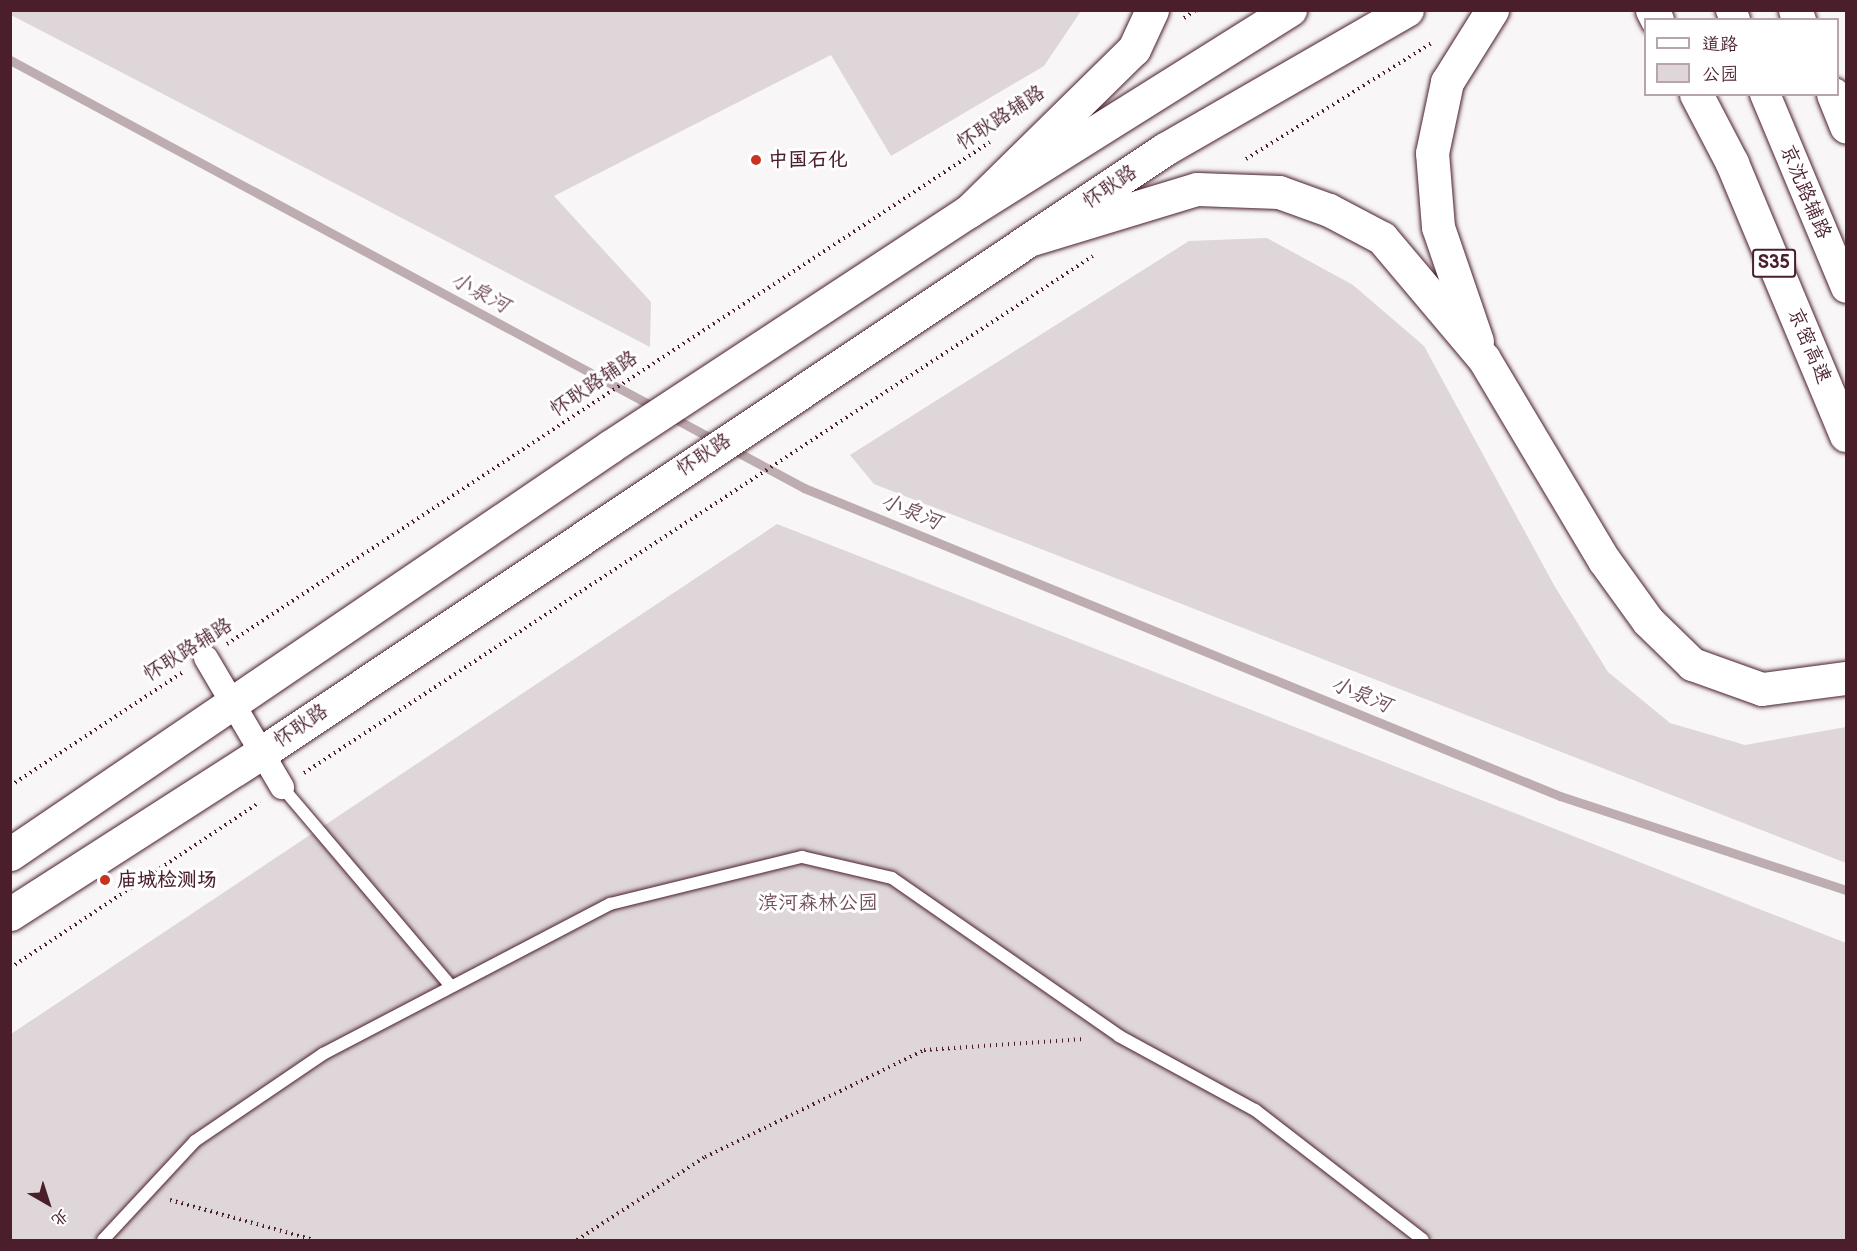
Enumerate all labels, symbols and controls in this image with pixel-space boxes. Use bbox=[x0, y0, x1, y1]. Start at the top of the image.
legend bbox=[1644, 18, 1839, 96]
text: 道路 bbox=[1702, 34, 1738, 55]
text: 公园 bbox=[1702, 64, 1738, 85]
street label: 怀耿路辅路 bbox=[953, 81, 1049, 155]
street label: 京沈路辅路 bbox=[1774, 141, 1836, 243]
place label: 中国石化 bbox=[768, 148, 848, 172]
marker: 中国石化 bbox=[749, 153, 763, 167]
street label: 怀耿路 bbox=[1078, 160, 1142, 214]
road number: S35 bbox=[1752, 248, 1796, 278]
water label: 小泉河 bbox=[446, 267, 514, 319]
street label: 京密高速 bbox=[1782, 304, 1836, 388]
street label: 怀耿路辅路 bbox=[546, 346, 642, 422]
street label: 怀耿路 bbox=[672, 429, 736, 481]
water label: 小泉河 bbox=[877, 489, 945, 535]
street label: 怀耿路辅路 bbox=[139, 613, 237, 687]
water label: 小泉河 bbox=[1327, 672, 1395, 718]
street label: 怀耿路 bbox=[269, 699, 333, 753]
place label: 庙城检测场 bbox=[117, 868, 217, 892]
marker: 庙城检测场 bbox=[98, 873, 112, 887]
park label: 滨河森林公园 bbox=[758, 891, 878, 915]
north arrow bbox=[18, 1173, 78, 1233]
text: 北 bbox=[47, 1205, 72, 1230]

